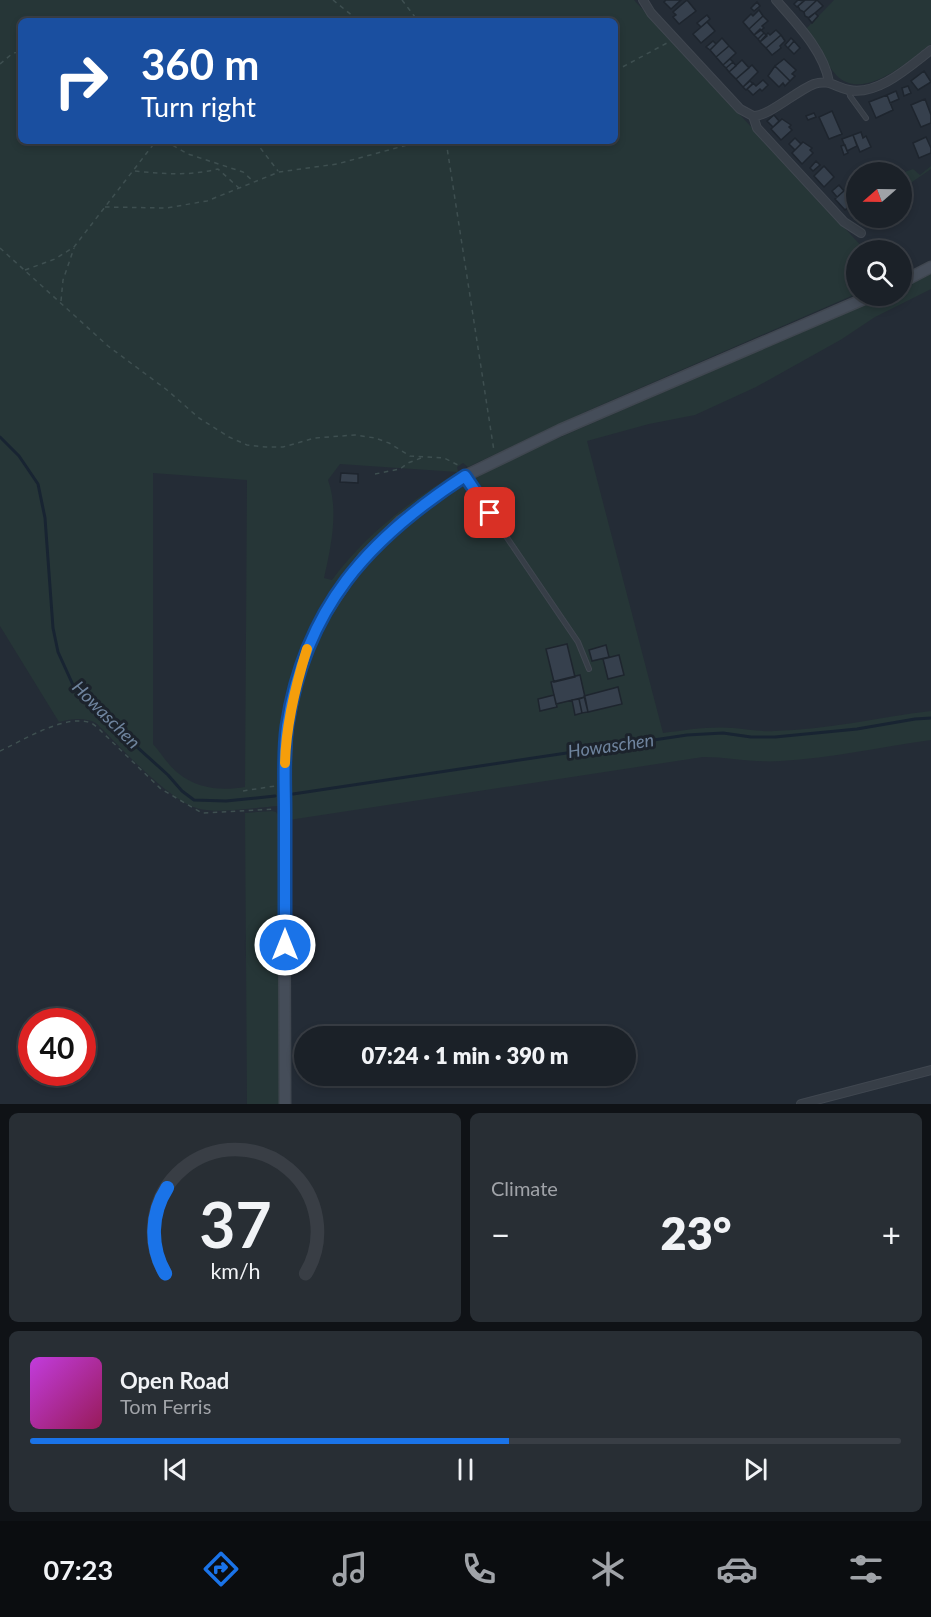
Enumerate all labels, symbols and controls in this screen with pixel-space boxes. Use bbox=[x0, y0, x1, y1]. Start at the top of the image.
text: 360 m bbox=[141, 39, 259, 89]
icon: right bbox=[42, 42, 120, 120]
text: Turn right bbox=[141, 90, 256, 123]
north arrow bbox=[846, 162, 912, 228]
map controls bbox=[846, 162, 912, 306]
button: search bbox=[846, 240, 912, 306]
pin bbox=[464, 487, 515, 538]
icon: arrive bbox=[473, 496, 506, 529]
water label: Howaschen bbox=[68, 676, 145, 753]
water label: Howaschen bbox=[566, 728, 655, 762]
position arrow bbox=[253, 913, 317, 977]
speed limit sign: 40 bbox=[18, 1008, 96, 1086]
text: 07:24 · 1 min · 390 m bbox=[362, 1042, 568, 1069]
text: Climate bbox=[491, 1176, 558, 1200]
text: 37 bbox=[199, 1186, 271, 1261]
text: 23° bbox=[661, 1206, 731, 1260]
text: − bbox=[491, 1214, 510, 1254]
text: + bbox=[882, 1214, 901, 1254]
text: km/h bbox=[210, 1259, 260, 1285]
text: Open Road bbox=[120, 1367, 229, 1394]
text: Tom Ferris bbox=[120, 1394, 211, 1418]
icon: previous bbox=[159, 1453, 192, 1486]
icon: pause bbox=[449, 1453, 482, 1486]
icon: next bbox=[739, 1453, 772, 1486]
icon: directions bbox=[200, 1548, 242, 1590]
icon: music bbox=[329, 1548, 371, 1590]
icon: phone bbox=[458, 1548, 500, 1590]
icon: climate bbox=[587, 1548, 629, 1590]
icon: car bbox=[716, 1548, 758, 1590]
icon: filters bbox=[845, 1548, 887, 1590]
text: 07:23 bbox=[44, 1553, 113, 1586]

